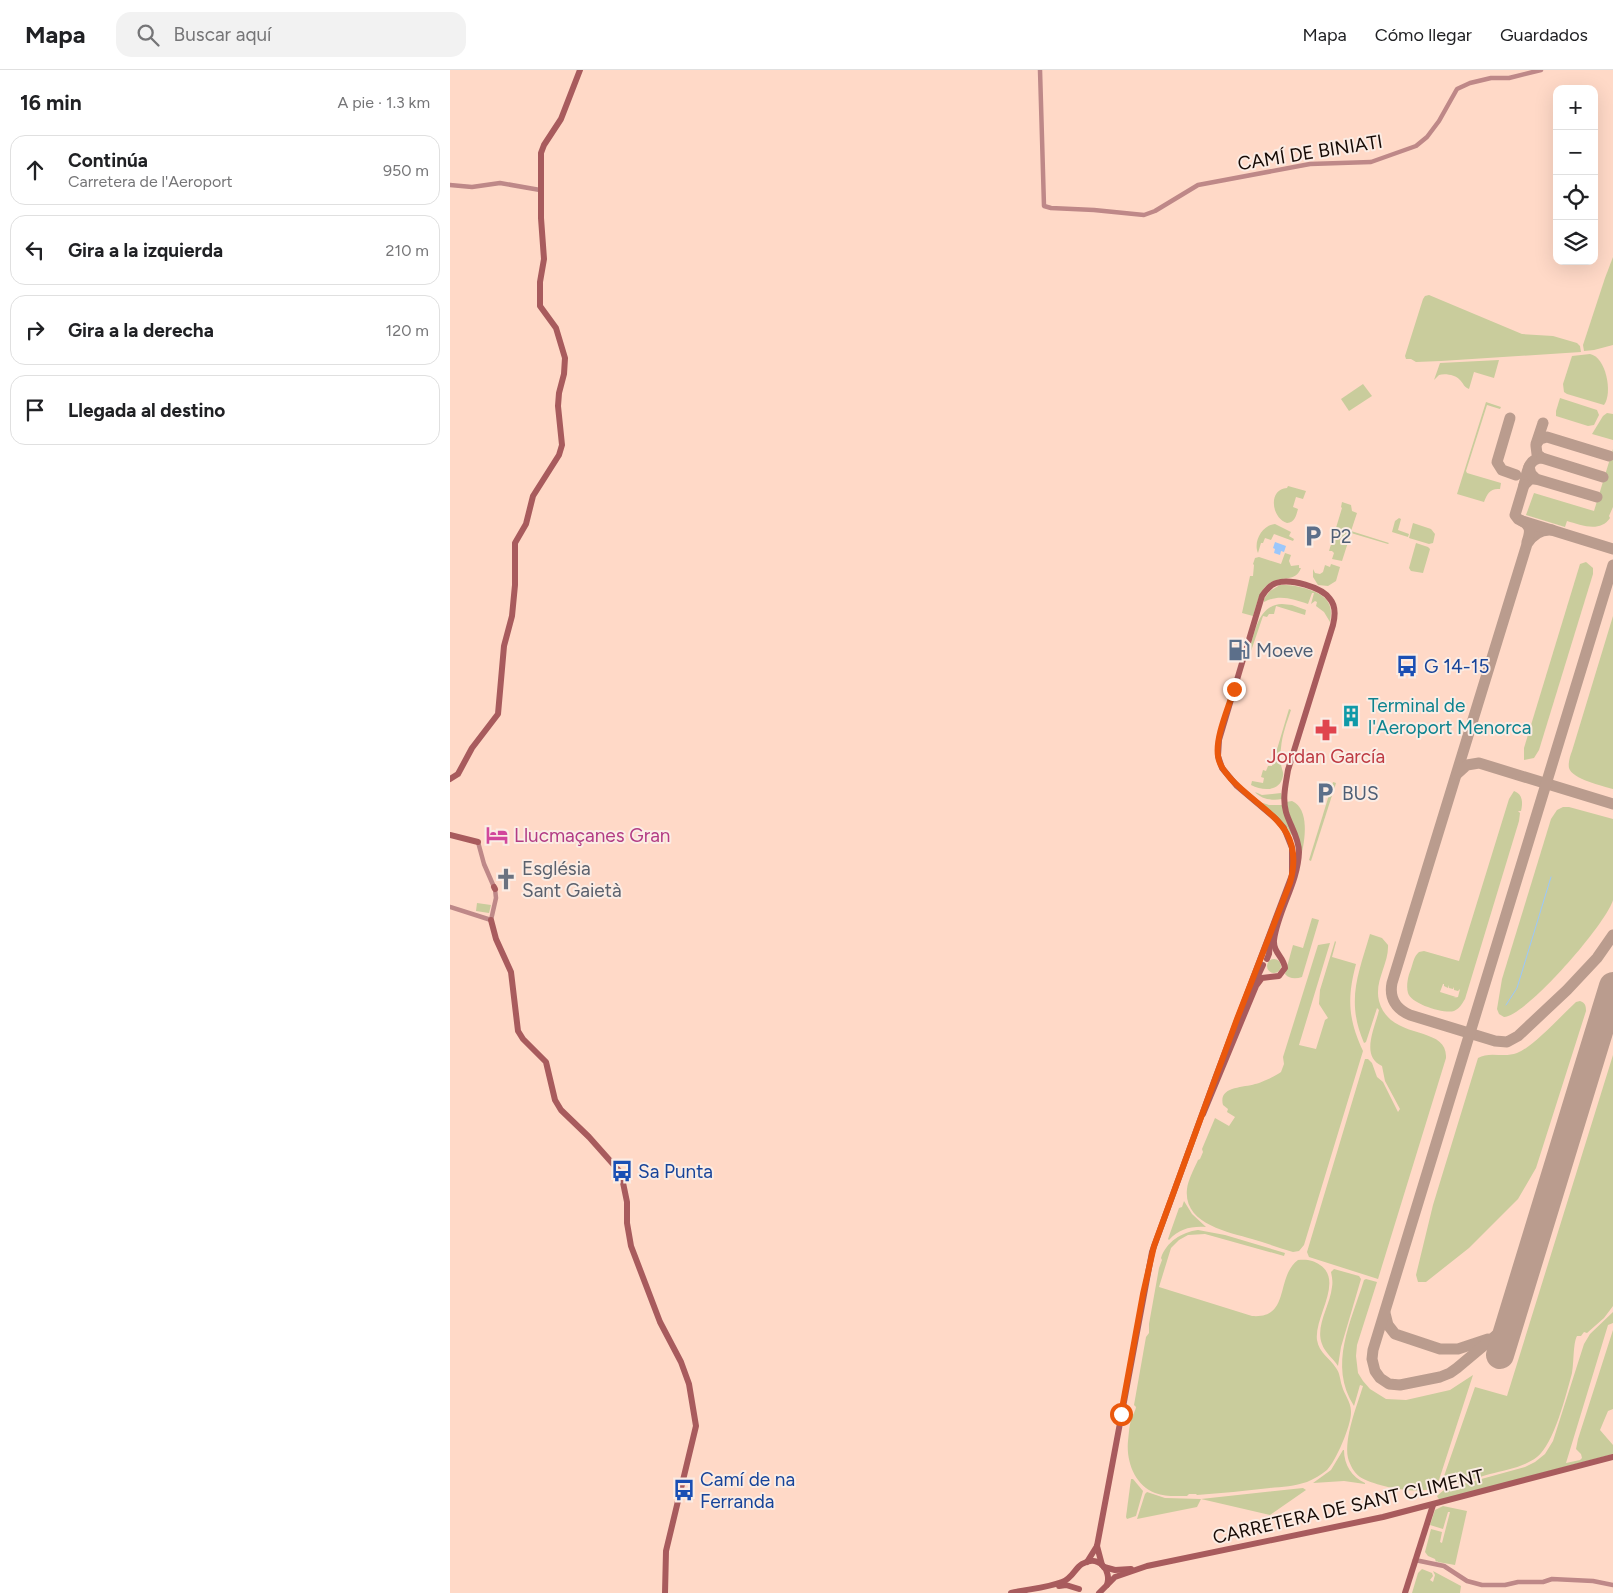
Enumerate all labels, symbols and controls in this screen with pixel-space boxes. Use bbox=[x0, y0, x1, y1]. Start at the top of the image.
search box bbox=[116, 12, 466, 57]
text: Mapa bbox=[25, 20, 86, 49]
icon: search bbox=[134, 21, 162, 49]
text: Buscar aquí bbox=[174, 23, 271, 46]
text: Mapa bbox=[1302, 24, 1347, 46]
text: Cómo llegar bbox=[1375, 24, 1472, 46]
text: Guardados bbox=[1500, 24, 1588, 46]
map controls bbox=[1553, 85, 1598, 265]
button: + bbox=[1553, 85, 1598, 130]
text: 16 min bbox=[20, 90, 82, 115]
text: A pie · 1.3 km bbox=[337, 93, 430, 112]
street label: CAMÍ DE BINIATI bbox=[1236, 130, 1384, 175]
button: − bbox=[1553, 130, 1598, 175]
text: Continúa bbox=[68, 149, 148, 172]
icon: ahead bbox=[21, 156, 49, 184]
text: 950 m bbox=[383, 161, 429, 180]
text: Carretera de l'Aeroport bbox=[68, 172, 233, 191]
button: locate bbox=[1553, 175, 1598, 220]
button: layers bbox=[1553, 220, 1598, 265]
icon: left bbox=[21, 236, 49, 264]
text: Gira a la izquierda bbox=[68, 239, 223, 262]
text: 210 m bbox=[386, 241, 429, 260]
icon: right bbox=[21, 316, 49, 344]
text: Gira a la derecha bbox=[68, 319, 214, 342]
text: 120 m bbox=[386, 321, 429, 340]
icon: arrive bbox=[21, 396, 49, 424]
text: Llegada al destino bbox=[68, 399, 225, 422]
parking icon: P2 bbox=[1300, 523, 1326, 549]
place label: P2 bbox=[1330, 525, 1352, 548]
fuel station icon: Moeve bbox=[1226, 637, 1252, 663]
place label: Moeve bbox=[1256, 639, 1313, 662]
bus stop icon: G 14-15 bbox=[1394, 653, 1420, 679]
place label: G 14-15 bbox=[1424, 655, 1490, 678]
route end bbox=[1223, 678, 1246, 701]
place label: Terminal de l'Aeroport Menorca bbox=[1368, 694, 1532, 739]
building icon: Terminal de l'Aeroport Menorca bbox=[1338, 703, 1364, 729]
pharmacy icon: Jordan García bbox=[1313, 717, 1339, 743]
place label: Jordan García bbox=[1267, 745, 1385, 768]
parking icon: BUS bbox=[1312, 780, 1338, 806]
place label: BUS bbox=[1342, 782, 1379, 805]
hotel icon: Llucmaçanes Gran bbox=[484, 822, 510, 848]
place label: Llucmaçanes Gran bbox=[514, 824, 670, 847]
place label: Església Sant Gaietà bbox=[522, 857, 622, 902]
church icon: Església Sant Gaietà bbox=[493, 866, 519, 892]
bus stop icon: Sa Punta bbox=[609, 1158, 635, 1184]
place label: Sa Punta bbox=[638, 1160, 713, 1183]
route start bbox=[1110, 1403, 1133, 1426]
street label: CARRETERA DE SANT CLIMENT bbox=[1210, 1464, 1486, 1549]
place label: Camí de na Ferranda bbox=[700, 1468, 795, 1513]
bus stop icon: Camí de na Ferranda bbox=[671, 1477, 697, 1503]

